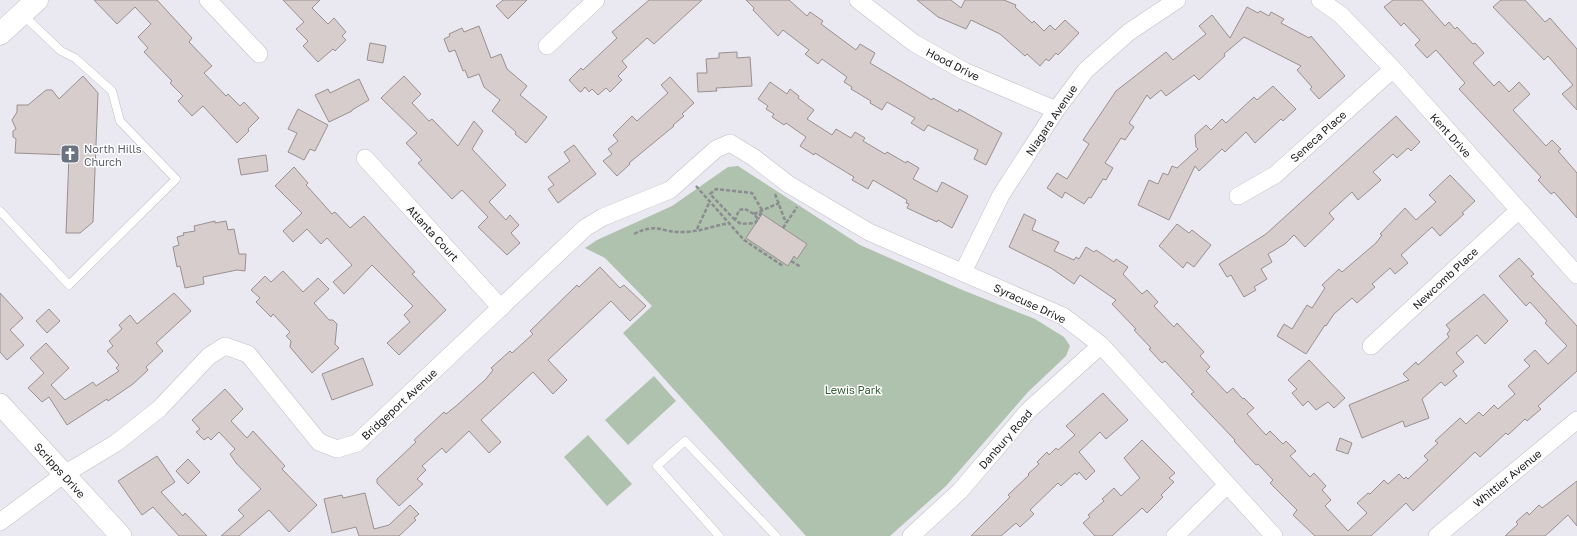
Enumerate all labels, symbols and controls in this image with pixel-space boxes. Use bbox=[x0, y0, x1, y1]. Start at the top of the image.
street label: Hood Drive bbox=[924, 45, 982, 83]
street label: Niagara Avenue bbox=[1023, 82, 1079, 158]
street label: Seneca Place bbox=[1287, 107, 1349, 165]
street label: Kent Drive bbox=[1428, 110, 1474, 160]
place label: North Hills Church bbox=[84, 142, 142, 168]
church icon: North Hills Church bbox=[59, 143, 81, 165]
street label: Atlanta Court bbox=[405, 202, 461, 264]
street label: Newcomb Place bbox=[1410, 244, 1480, 312]
street label: Syracuse Drive bbox=[992, 281, 1068, 325]
street label: Bridgeport Avenue bbox=[359, 366, 439, 442]
park label: Lewis Park bbox=[825, 383, 881, 396]
street label: Danbury Road bbox=[976, 407, 1034, 471]
street label: Scripps Drive bbox=[32, 440, 88, 500]
street label: Whittier Avenue bbox=[1470, 446, 1544, 510]

